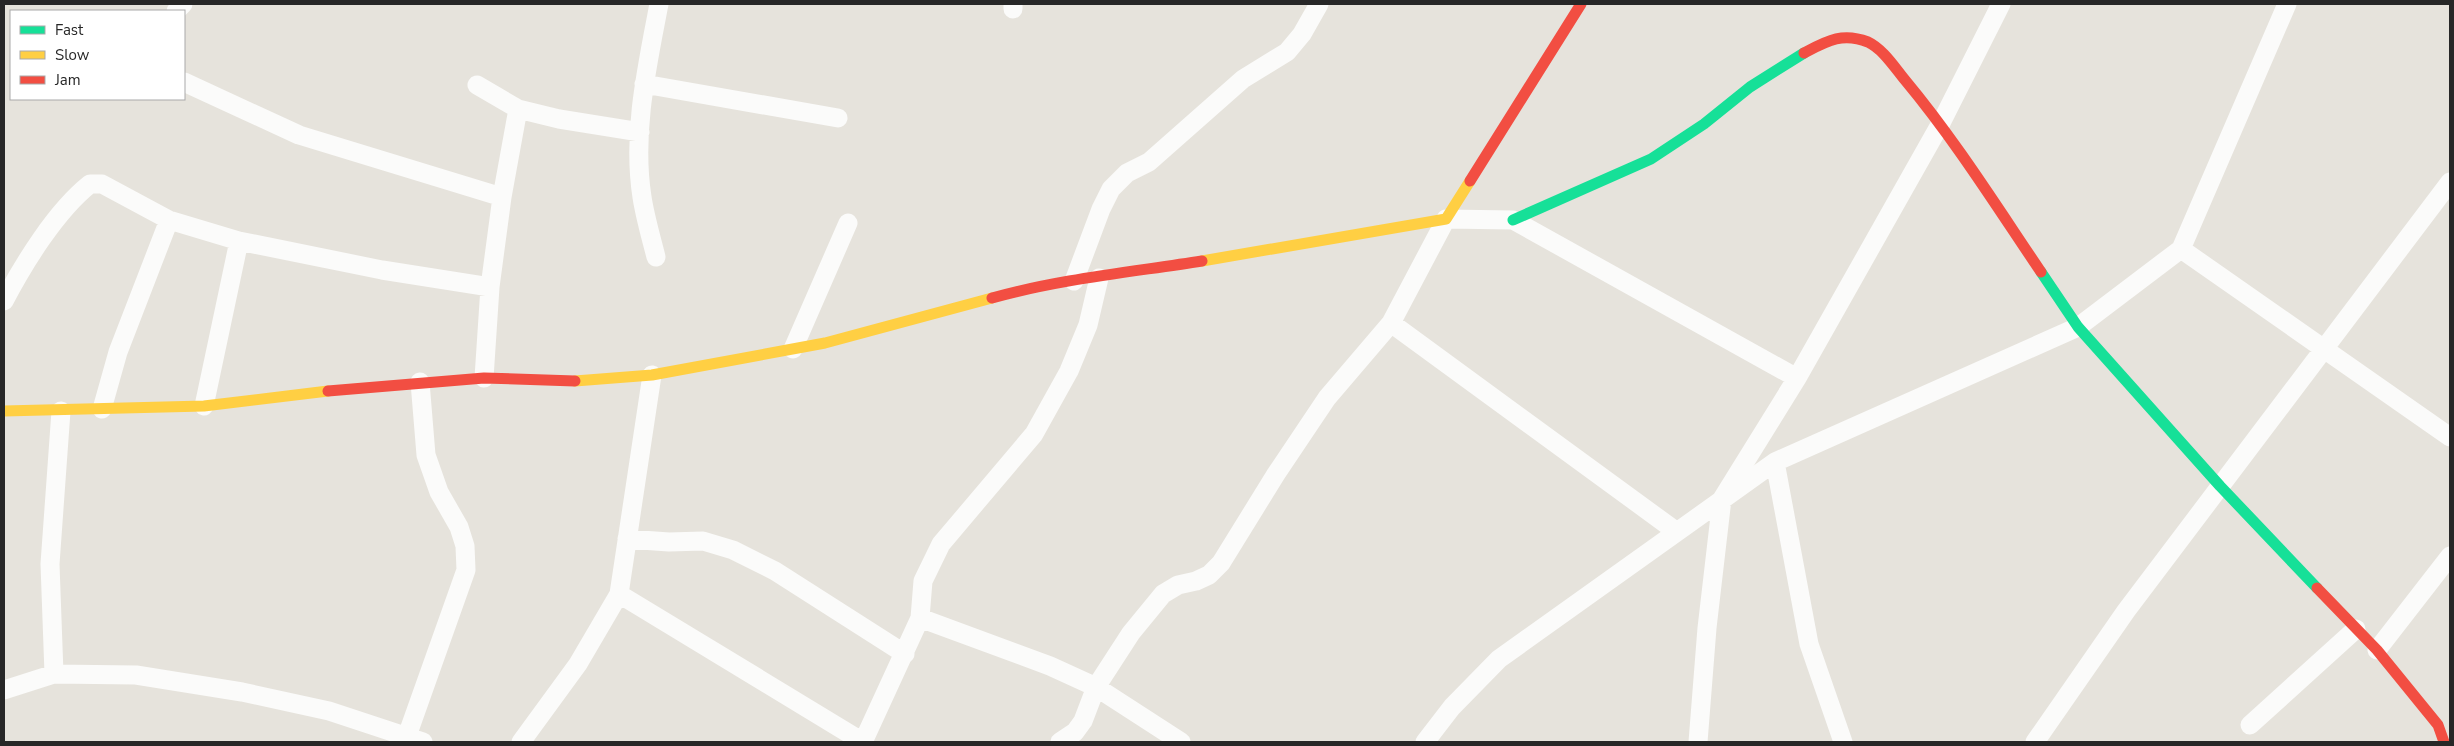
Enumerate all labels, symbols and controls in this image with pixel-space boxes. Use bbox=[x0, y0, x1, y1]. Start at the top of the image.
legend bbox=[10, 10, 185, 100]
text: Fast bbox=[55, 20, 84, 40]
text: Slow bbox=[55, 45, 90, 65]
text: Jam bbox=[54, 70, 81, 90]

